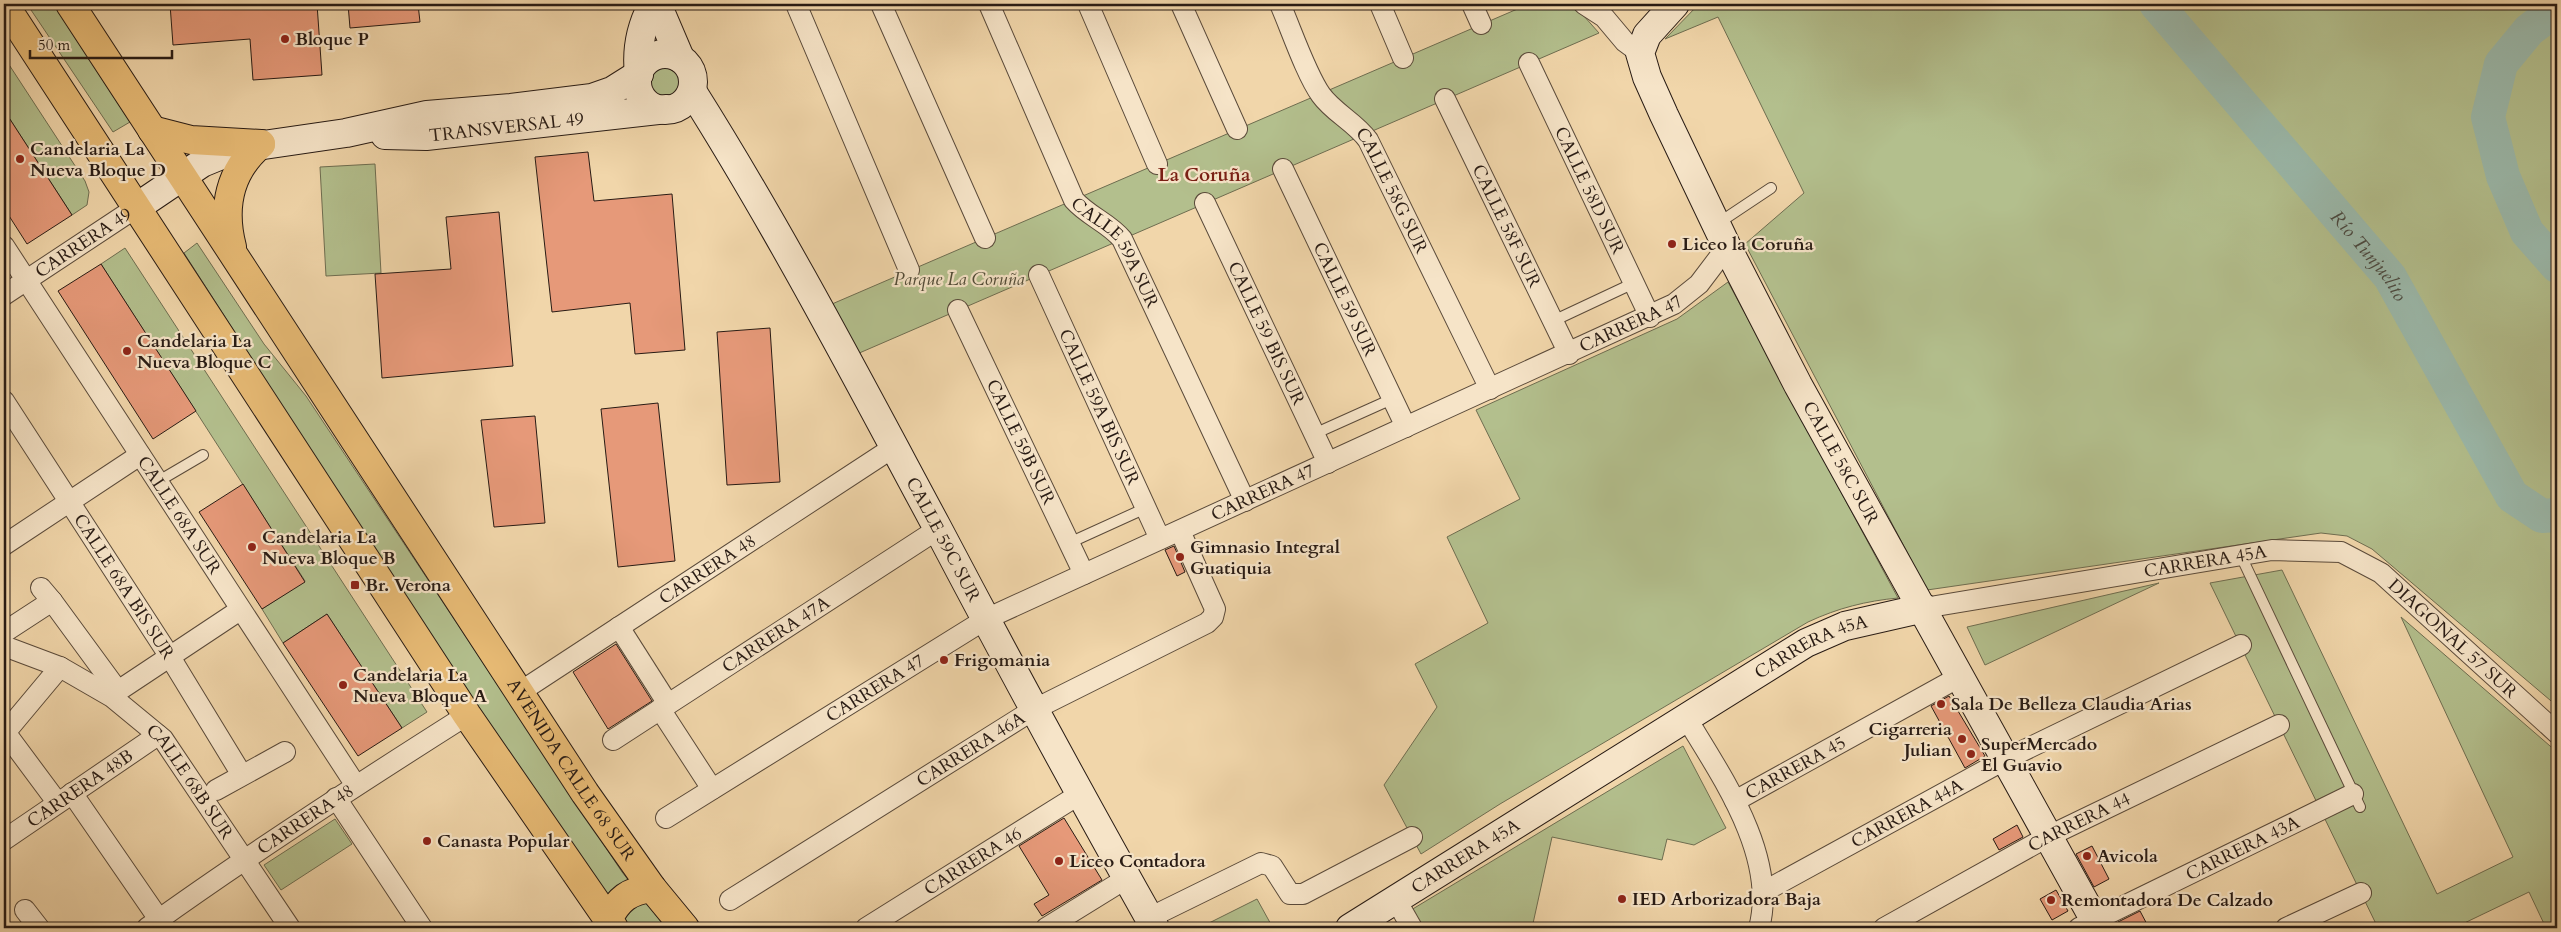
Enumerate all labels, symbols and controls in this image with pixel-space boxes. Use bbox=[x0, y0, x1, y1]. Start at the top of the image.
place label: Bloque P bbox=[295, 27, 369, 52]
scale bar bbox=[30, 28, 172, 60]
marker: Bloque P bbox=[279, 33, 291, 45]
text: 50 m bbox=[38, 35, 70, 55]
street label: TRANSVERSAL 49 bbox=[428, 106, 585, 149]
street label: CALLE 58G SUR bbox=[1350, 122, 1434, 258]
street label: CALLE 58D SUR bbox=[1548, 123, 1630, 259]
place label: Candelaria La Nueva Bloque D bbox=[30, 137, 166, 183]
marker: Candelaria La Nueva Bloque D bbox=[14, 153, 26, 165]
street label: CALLE 58F SUR bbox=[1466, 160, 1547, 292]
district label: La Coruña bbox=[1158, 162, 1251, 188]
street label: CALLE 59A SUR bbox=[1065, 192, 1165, 313]
street label: CARRERA 49 bbox=[30, 202, 137, 284]
water label: Río Tunjuelito bbox=[2324, 205, 2413, 306]
place label: Liceo la Coruña bbox=[1682, 232, 1814, 257]
street label: CALLE 59 SUR bbox=[1307, 238, 1383, 361]
marker: Liceo la Coruña bbox=[1666, 238, 1678, 250]
street label: CALLE 59 BIS SUR bbox=[1221, 257, 1311, 410]
park label: Parque La Coruña bbox=[893, 267, 1025, 292]
street label: CARRERA 47 bbox=[1575, 290, 1688, 359]
street label: CALLE 59A BIS SUR bbox=[1052, 325, 1146, 489]
place label: Candelaria La Nueva Bloque C bbox=[137, 329, 272, 375]
marker: Candelaria La Nueva Bloque C bbox=[121, 345, 133, 357]
street label: CALLE 59B SUR bbox=[980, 375, 1061, 509]
street label: CALLE 58C SUR bbox=[1796, 397, 1885, 530]
street label: CALLE 68A SUR bbox=[131, 451, 227, 580]
street label: CARRERA 47 bbox=[1207, 458, 1319, 527]
street label: CALLE 59C SUR bbox=[900, 473, 986, 607]
street label: CALLE 68A BIS SUR bbox=[67, 509, 181, 665]
place label: Candelaria La Nueva Bloque B bbox=[262, 525, 396, 571]
street label: CARRERA 48 bbox=[654, 529, 761, 611]
place label: Gimnasio Integral Guatiquia bbox=[1190, 535, 1340, 581]
street label: CARRERA 45A bbox=[2142, 539, 2269, 584]
marker: Candelaria La Nueva Bloque B bbox=[246, 541, 258, 553]
marker: Gimnasio Integral Guatiquia bbox=[1174, 551, 1186, 563]
place label: Br. Verona bbox=[365, 573, 451, 598]
street label: DIAGONAL 57 SUR bbox=[2382, 573, 2523, 704]
marker: Br. Verona bbox=[349, 579, 361, 591]
street label: CARRERA 47A bbox=[717, 590, 835, 679]
street label: CARRERA 45A bbox=[1750, 609, 1870, 685]
place label: Frigomania bbox=[954, 648, 1050, 673]
street label: CARRERA 47 bbox=[821, 649, 929, 729]
marker: Frigomania bbox=[938, 654, 950, 666]
place label: Candelaria La Nueva Bloque A bbox=[353, 663, 488, 709]
street label: AVENIDA CALLE 68 SUR bbox=[501, 674, 641, 866]
marker: Candelaria La Nueva Bloque A bbox=[337, 679, 349, 691]
place label: Sala De Belleza Claudia Arias bbox=[1951, 692, 2192, 717]
marker: Sala De Belleza Claudia Arias bbox=[1935, 698, 1947, 710]
street label: CARRERA 46A bbox=[912, 706, 1030, 793]
place label: Cigarreria Julian bbox=[1869, 717, 1952, 763]
street label: CALLE 68B SUR bbox=[141, 718, 239, 845]
street label: CARRERA 45 bbox=[1741, 730, 1850, 806]
place label: SuperMercado El Guavio bbox=[1981, 732, 2097, 778]
marker: Cigarreria Julian bbox=[1956, 733, 1968, 745]
street label: CARRERA 48B bbox=[22, 743, 138, 834]
marker: SuperMercado El Guavio bbox=[1965, 748, 1977, 760]
street label: CARRERA 44A bbox=[1847, 773, 1968, 854]
street label: CARRERA 48 bbox=[252, 779, 359, 861]
street label: CARRERA 44 bbox=[2023, 787, 2135, 858]
street label: CARRERA 43A bbox=[2181, 810, 2304, 887]
street label: CARRERA 45A bbox=[1406, 813, 1525, 900]
street label: CARRERA 46 bbox=[919, 821, 1027, 902]
place label: Canasta Popular bbox=[437, 829, 570, 854]
marker: Canasta Popular bbox=[421, 835, 433, 847]
place label: Avicola bbox=[2097, 844, 2158, 869]
place label: Liceo Contadora bbox=[1069, 849, 1206, 874]
marker: Avicola bbox=[2081, 850, 2093, 862]
marker: Liceo Contadora bbox=[1053, 855, 1065, 867]
place label: IED Arborizadora Baja bbox=[1632, 887, 1821, 912]
place label: Remontadora De Calzado bbox=[2061, 888, 2273, 913]
marker: IED Arborizadora Baja bbox=[1616, 893, 1628, 905]
marker: Remontadora De Calzado bbox=[2045, 894, 2057, 906]

